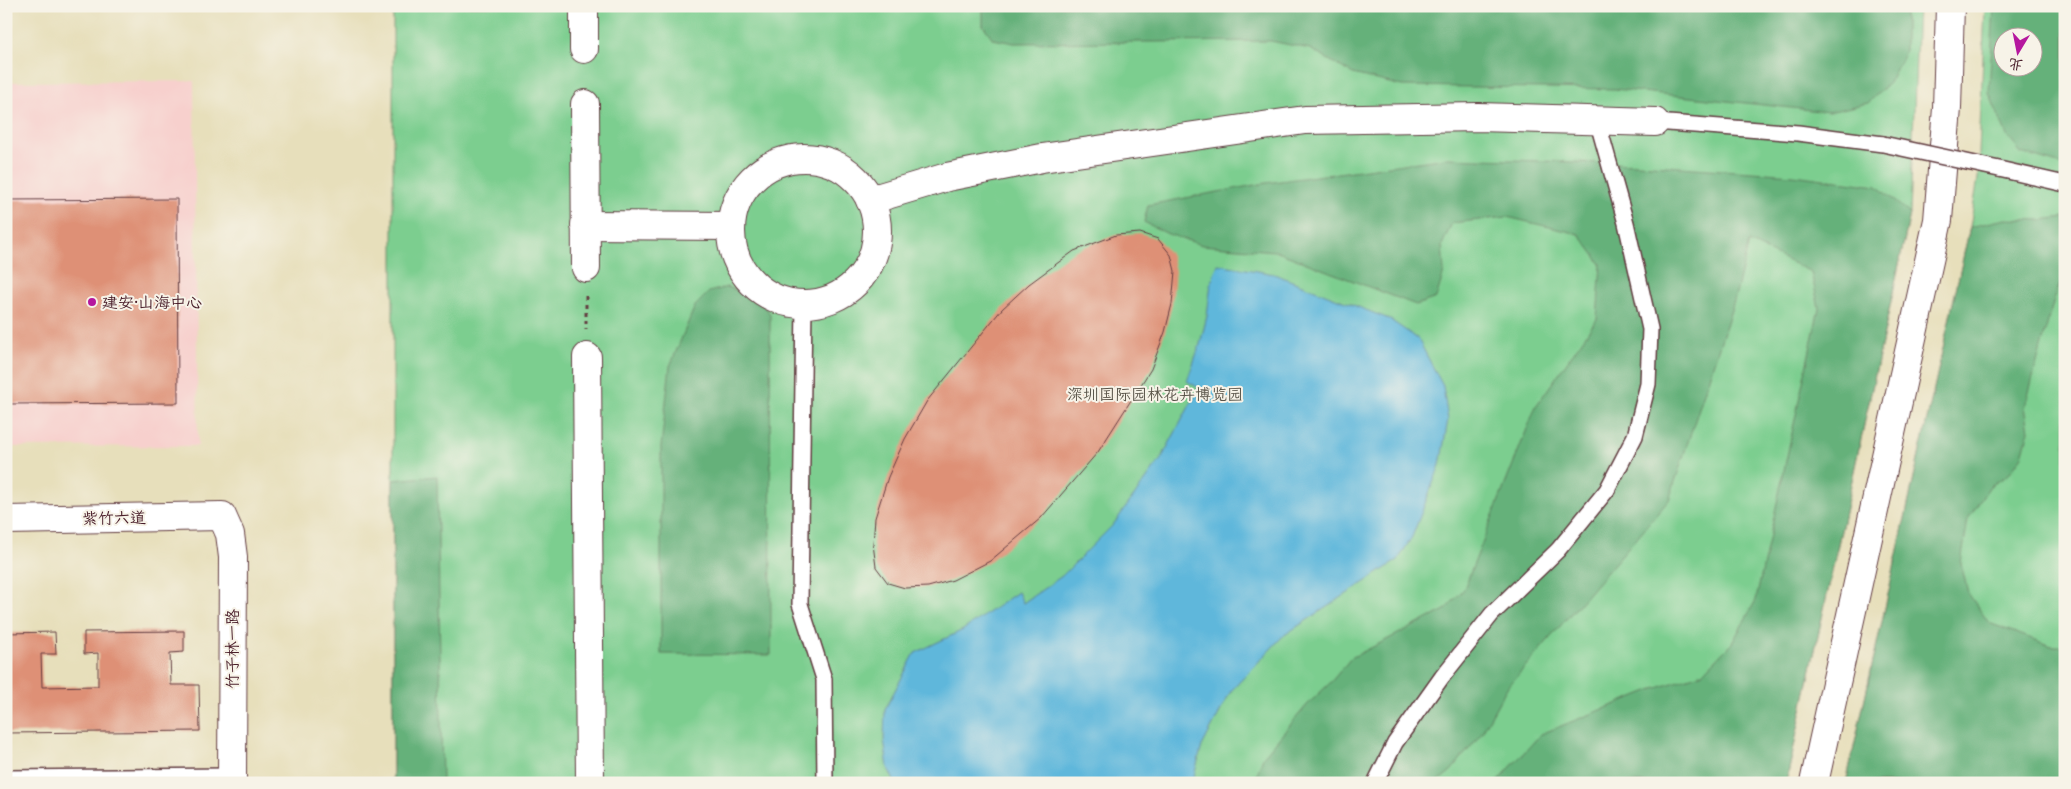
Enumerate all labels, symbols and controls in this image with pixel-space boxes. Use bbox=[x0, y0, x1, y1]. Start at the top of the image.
north arrow bbox=[1994, 28, 2044, 78]
text: 北 bbox=[2007, 51, 2025, 78]
place label: 建安·山海中心 bbox=[102, 288, 202, 317]
marker: 建安·山海中心 bbox=[86, 296, 98, 308]
park label: 深圳国际园林花卉博览园 bbox=[1067, 380, 1243, 409]
street label: 紫竹六道 bbox=[82, 503, 146, 533]
street label: 竹子林一路 bbox=[218, 609, 247, 689]

